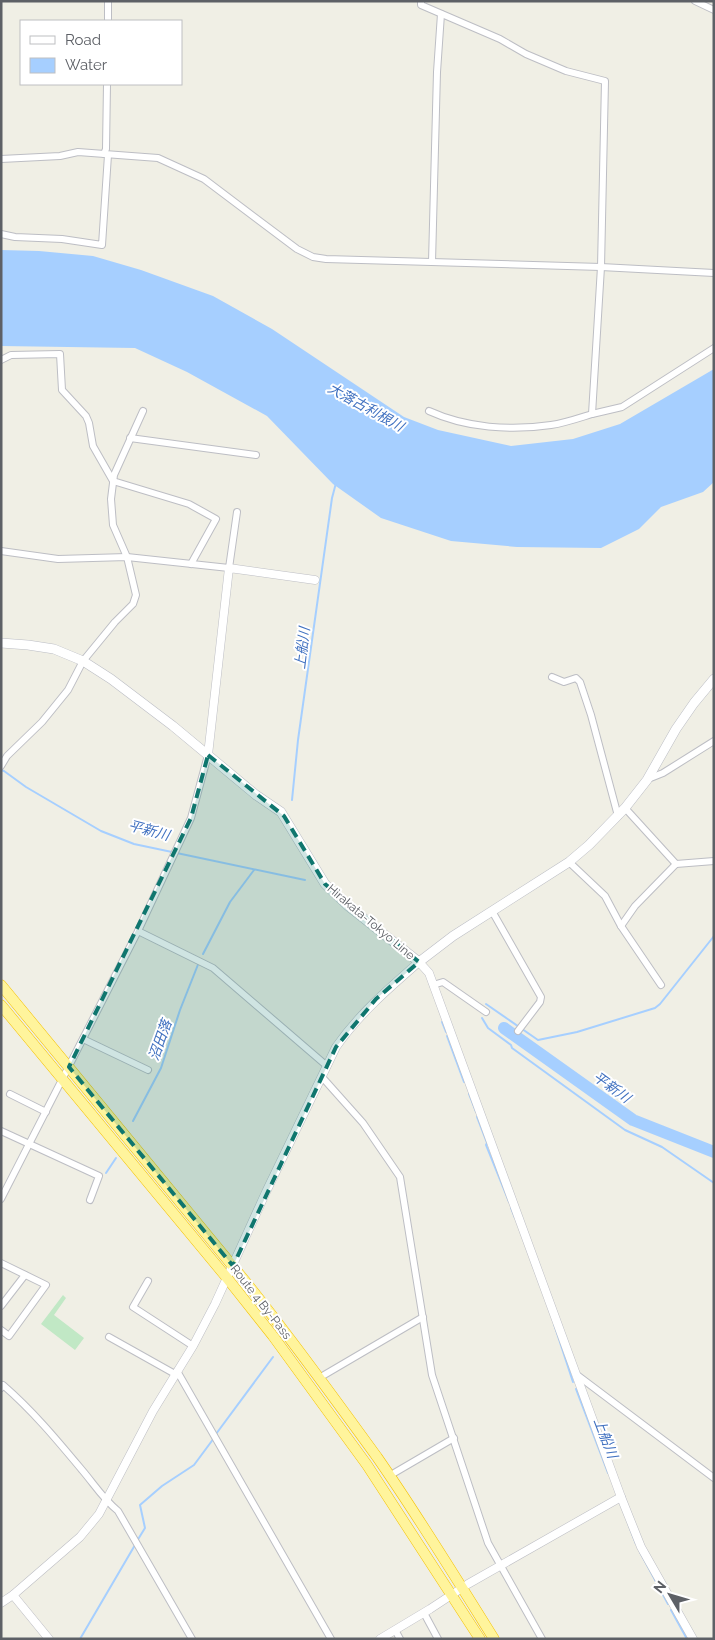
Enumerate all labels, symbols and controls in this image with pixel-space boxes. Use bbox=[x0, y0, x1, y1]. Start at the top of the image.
legend bbox=[20, 20, 182, 85]
text: Road bbox=[65, 31, 101, 49]
text: Water bbox=[65, 56, 108, 74]
water label: 大落古利根川 bbox=[325, 380, 408, 435]
water label: 上船川 bbox=[292, 624, 313, 670]
water label: 平新川 bbox=[127, 817, 173, 844]
street label: Hirakata-Tokyo Line bbox=[325, 881, 417, 963]
water label: 沼田落 bbox=[145, 1016, 175, 1062]
water label: 平新川 bbox=[590, 1068, 635, 1107]
street label: Route 4 By-Pass bbox=[228, 1262, 294, 1342]
water label: 上船川 bbox=[591, 1416, 622, 1462]
north arrow bbox=[645, 1570, 695, 1620]
text: N bbox=[650, 1578, 669, 1596]

